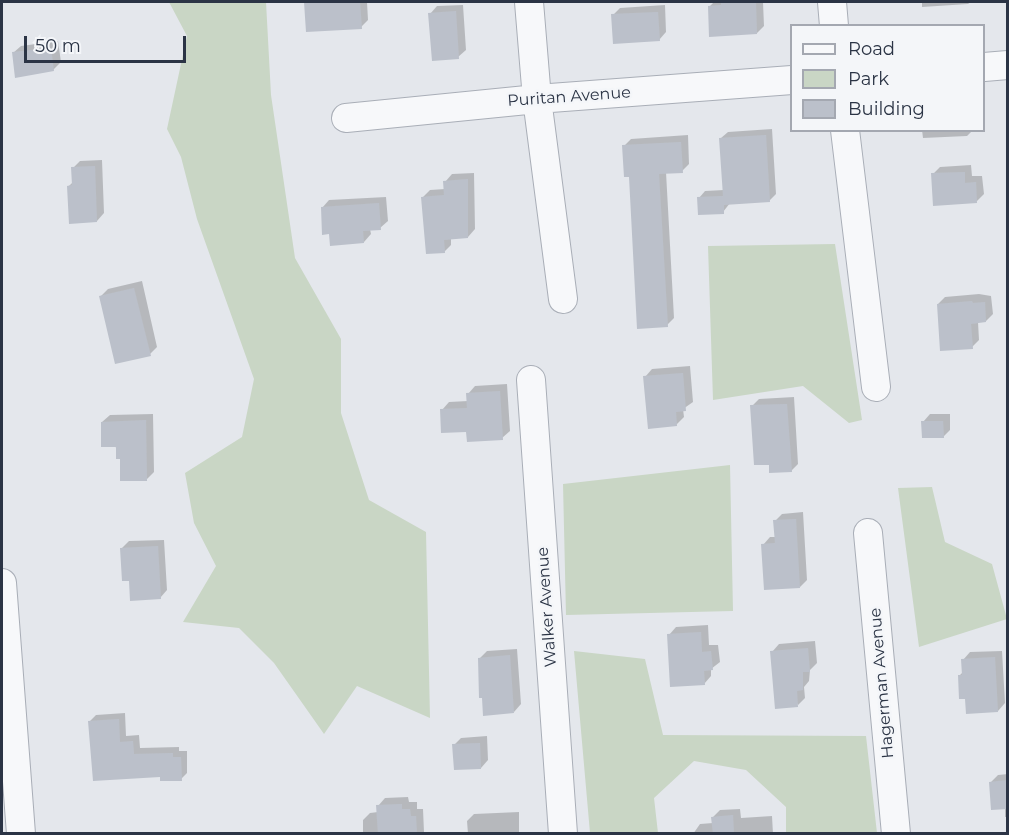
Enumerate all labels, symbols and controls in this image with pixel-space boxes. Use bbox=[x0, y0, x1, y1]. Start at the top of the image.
scale bar bbox=[27, 24, 189, 62]
legend bbox=[790, 24, 985, 132]
text: 50 m bbox=[35, 35, 81, 57]
text: Road bbox=[848, 38, 895, 60]
text: Park bbox=[848, 68, 889, 90]
street label: Puritan Avenue bbox=[507, 83, 631, 111]
text: Building bbox=[848, 98, 925, 120]
street label: Walker Avenue bbox=[533, 546, 561, 668]
street label: Hagerman Avenue bbox=[866, 607, 898, 759]

